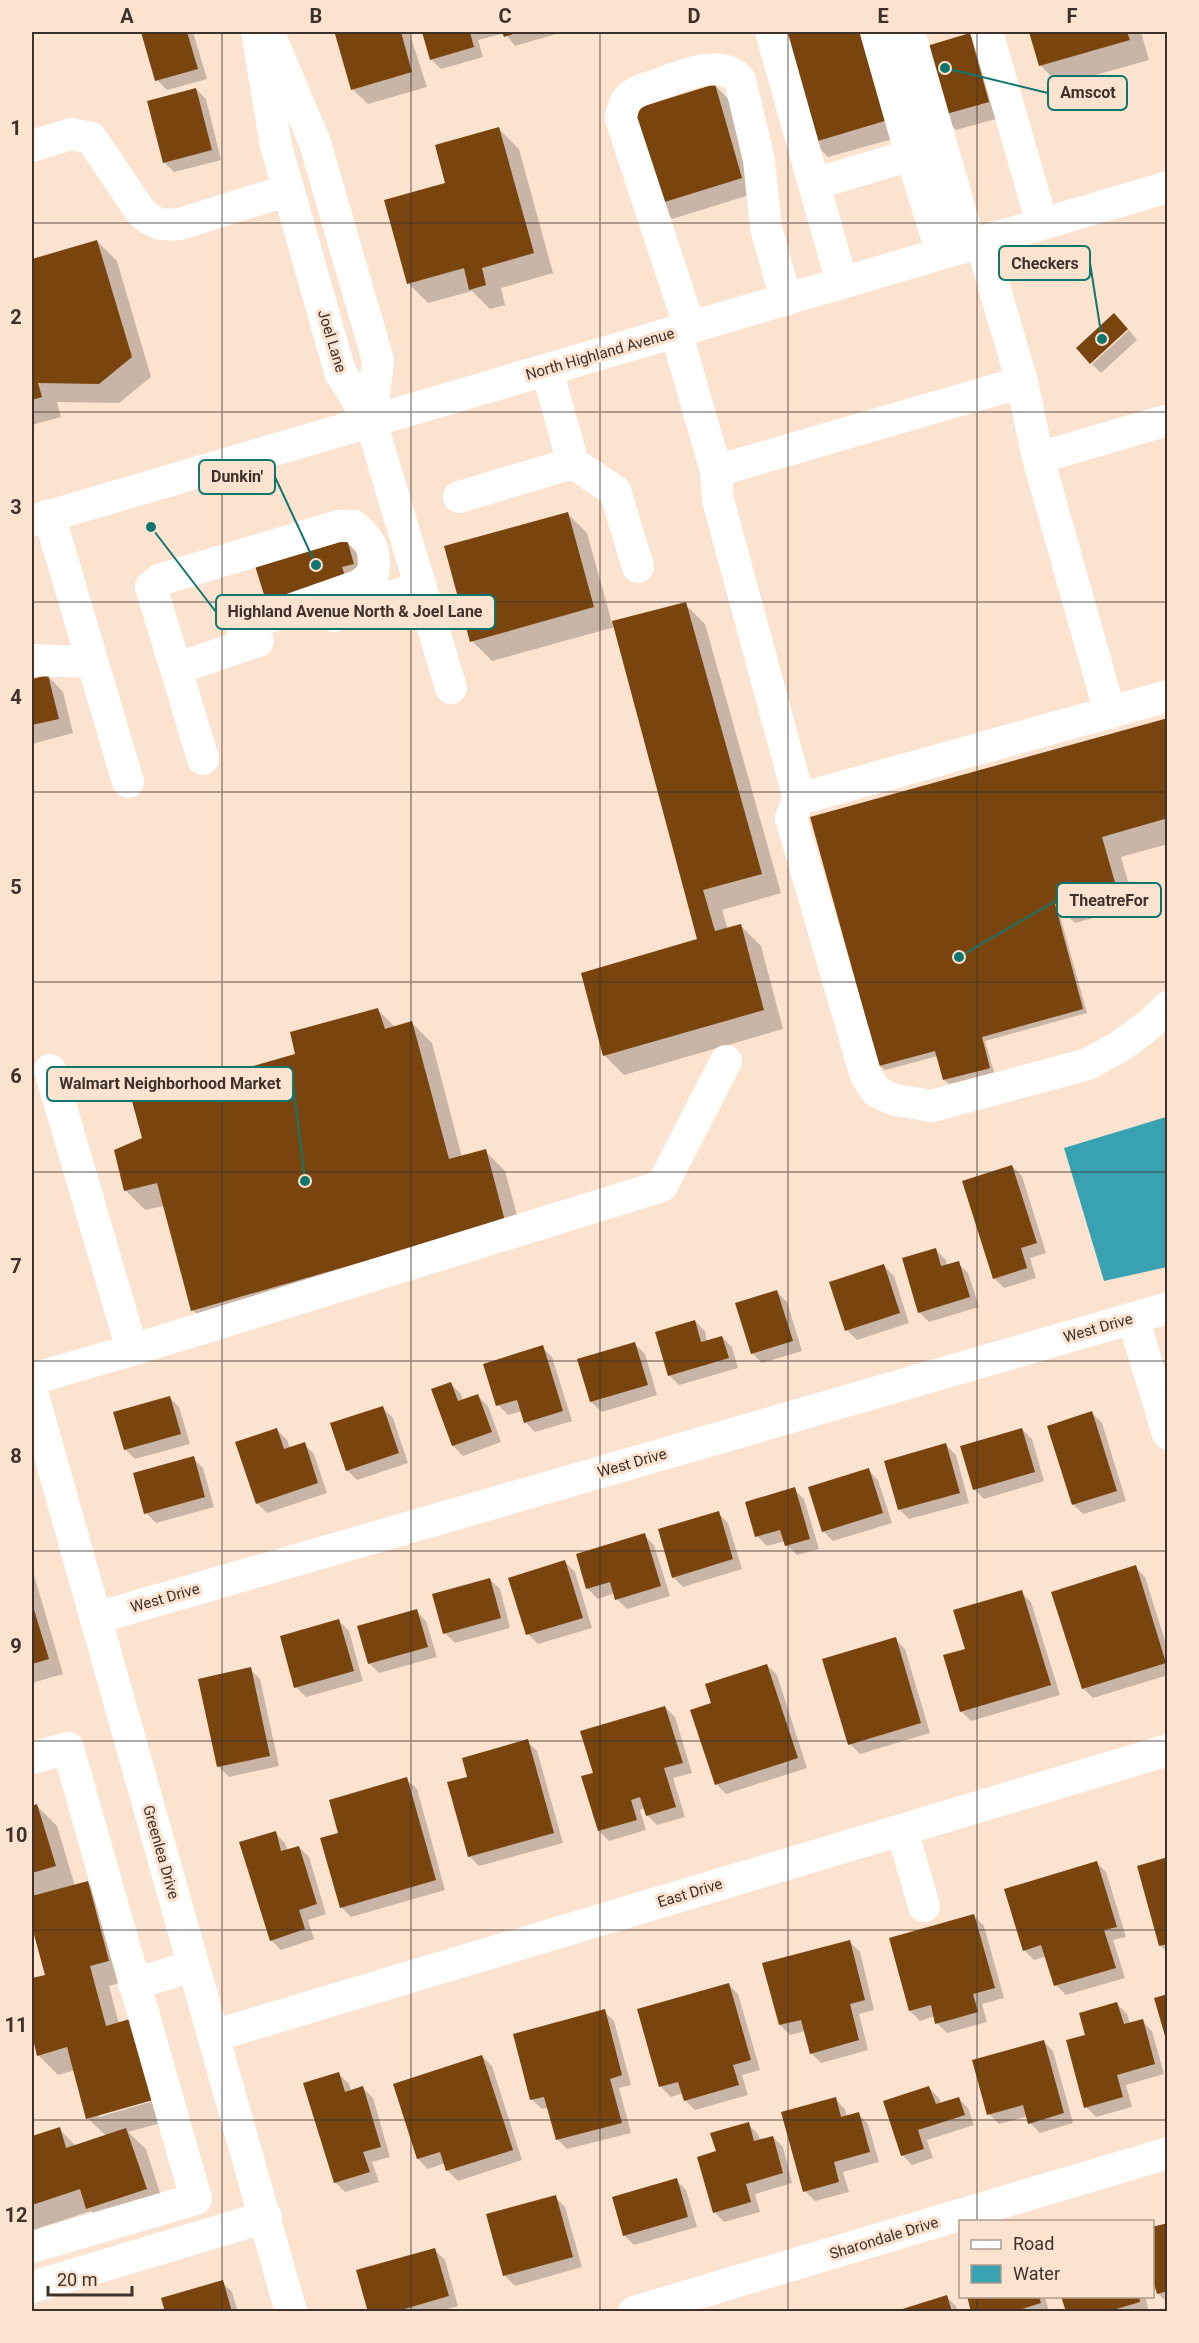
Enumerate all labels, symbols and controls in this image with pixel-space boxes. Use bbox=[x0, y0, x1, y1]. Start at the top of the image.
text: A bbox=[120, 4, 134, 28]
text: B bbox=[310, 4, 322, 28]
text: C bbox=[498, 4, 512, 28]
text: D bbox=[688, 4, 701, 28]
text: E bbox=[877, 4, 889, 28]
text: F bbox=[1067, 4, 1078, 28]
callout: Amscot bbox=[1048, 76, 1127, 110]
text: Amscot bbox=[1060, 83, 1116, 102]
text: 1 bbox=[10, 116, 22, 140]
callout: Checkers bbox=[999, 246, 1090, 280]
text: Checkers bbox=[1011, 254, 1079, 273]
text: 2 bbox=[10, 305, 22, 329]
street label: Joel Lane bbox=[314, 307, 350, 375]
street label: North Highland Avenue bbox=[524, 324, 677, 384]
callout: Dunkin' bbox=[199, 460, 275, 494]
text: Dunkin' bbox=[211, 467, 263, 486]
text: 3 bbox=[10, 495, 22, 519]
callout: Highland Avenue North & Joel Lane bbox=[216, 595, 495, 629]
text: Highland Avenue North & Joel Lane bbox=[228, 602, 483, 621]
text: 4 bbox=[10, 685, 22, 709]
text: 5 bbox=[10, 875, 22, 899]
callout: TheatreFor bbox=[1057, 883, 1161, 917]
text: TheatreFor bbox=[1069, 891, 1149, 910]
text: 6 bbox=[10, 1064, 22, 1088]
callout: Walmart Neighborhood Market bbox=[47, 1067, 293, 1101]
text: Walmart Neighborhood Market bbox=[59, 1074, 281, 1093]
text: 7 bbox=[10, 1254, 22, 1278]
street label: West Drive bbox=[1061, 1310, 1135, 1346]
text: 8 bbox=[10, 1444, 22, 1468]
street label: West Drive bbox=[595, 1445, 669, 1481]
street label: West Drive bbox=[128, 1580, 202, 1616]
text: 9 bbox=[10, 1634, 22, 1658]
street label: Greenlea Drive bbox=[139, 1803, 183, 1901]
text: 10 bbox=[5, 1823, 27, 1847]
street label: East Drive bbox=[655, 1875, 725, 1911]
text: 11 bbox=[5, 2013, 27, 2037]
text: 12 bbox=[5, 2203, 27, 2227]
street label: Sharondale Drive bbox=[827, 2213, 941, 2263]
legend bbox=[959, 2220, 1154, 2298]
text: Road bbox=[1013, 2233, 1054, 2254]
scale bar bbox=[48, 2259, 132, 2297]
text: Water bbox=[1013, 2263, 1060, 2284]
text: 20 m bbox=[57, 2269, 97, 2290]

